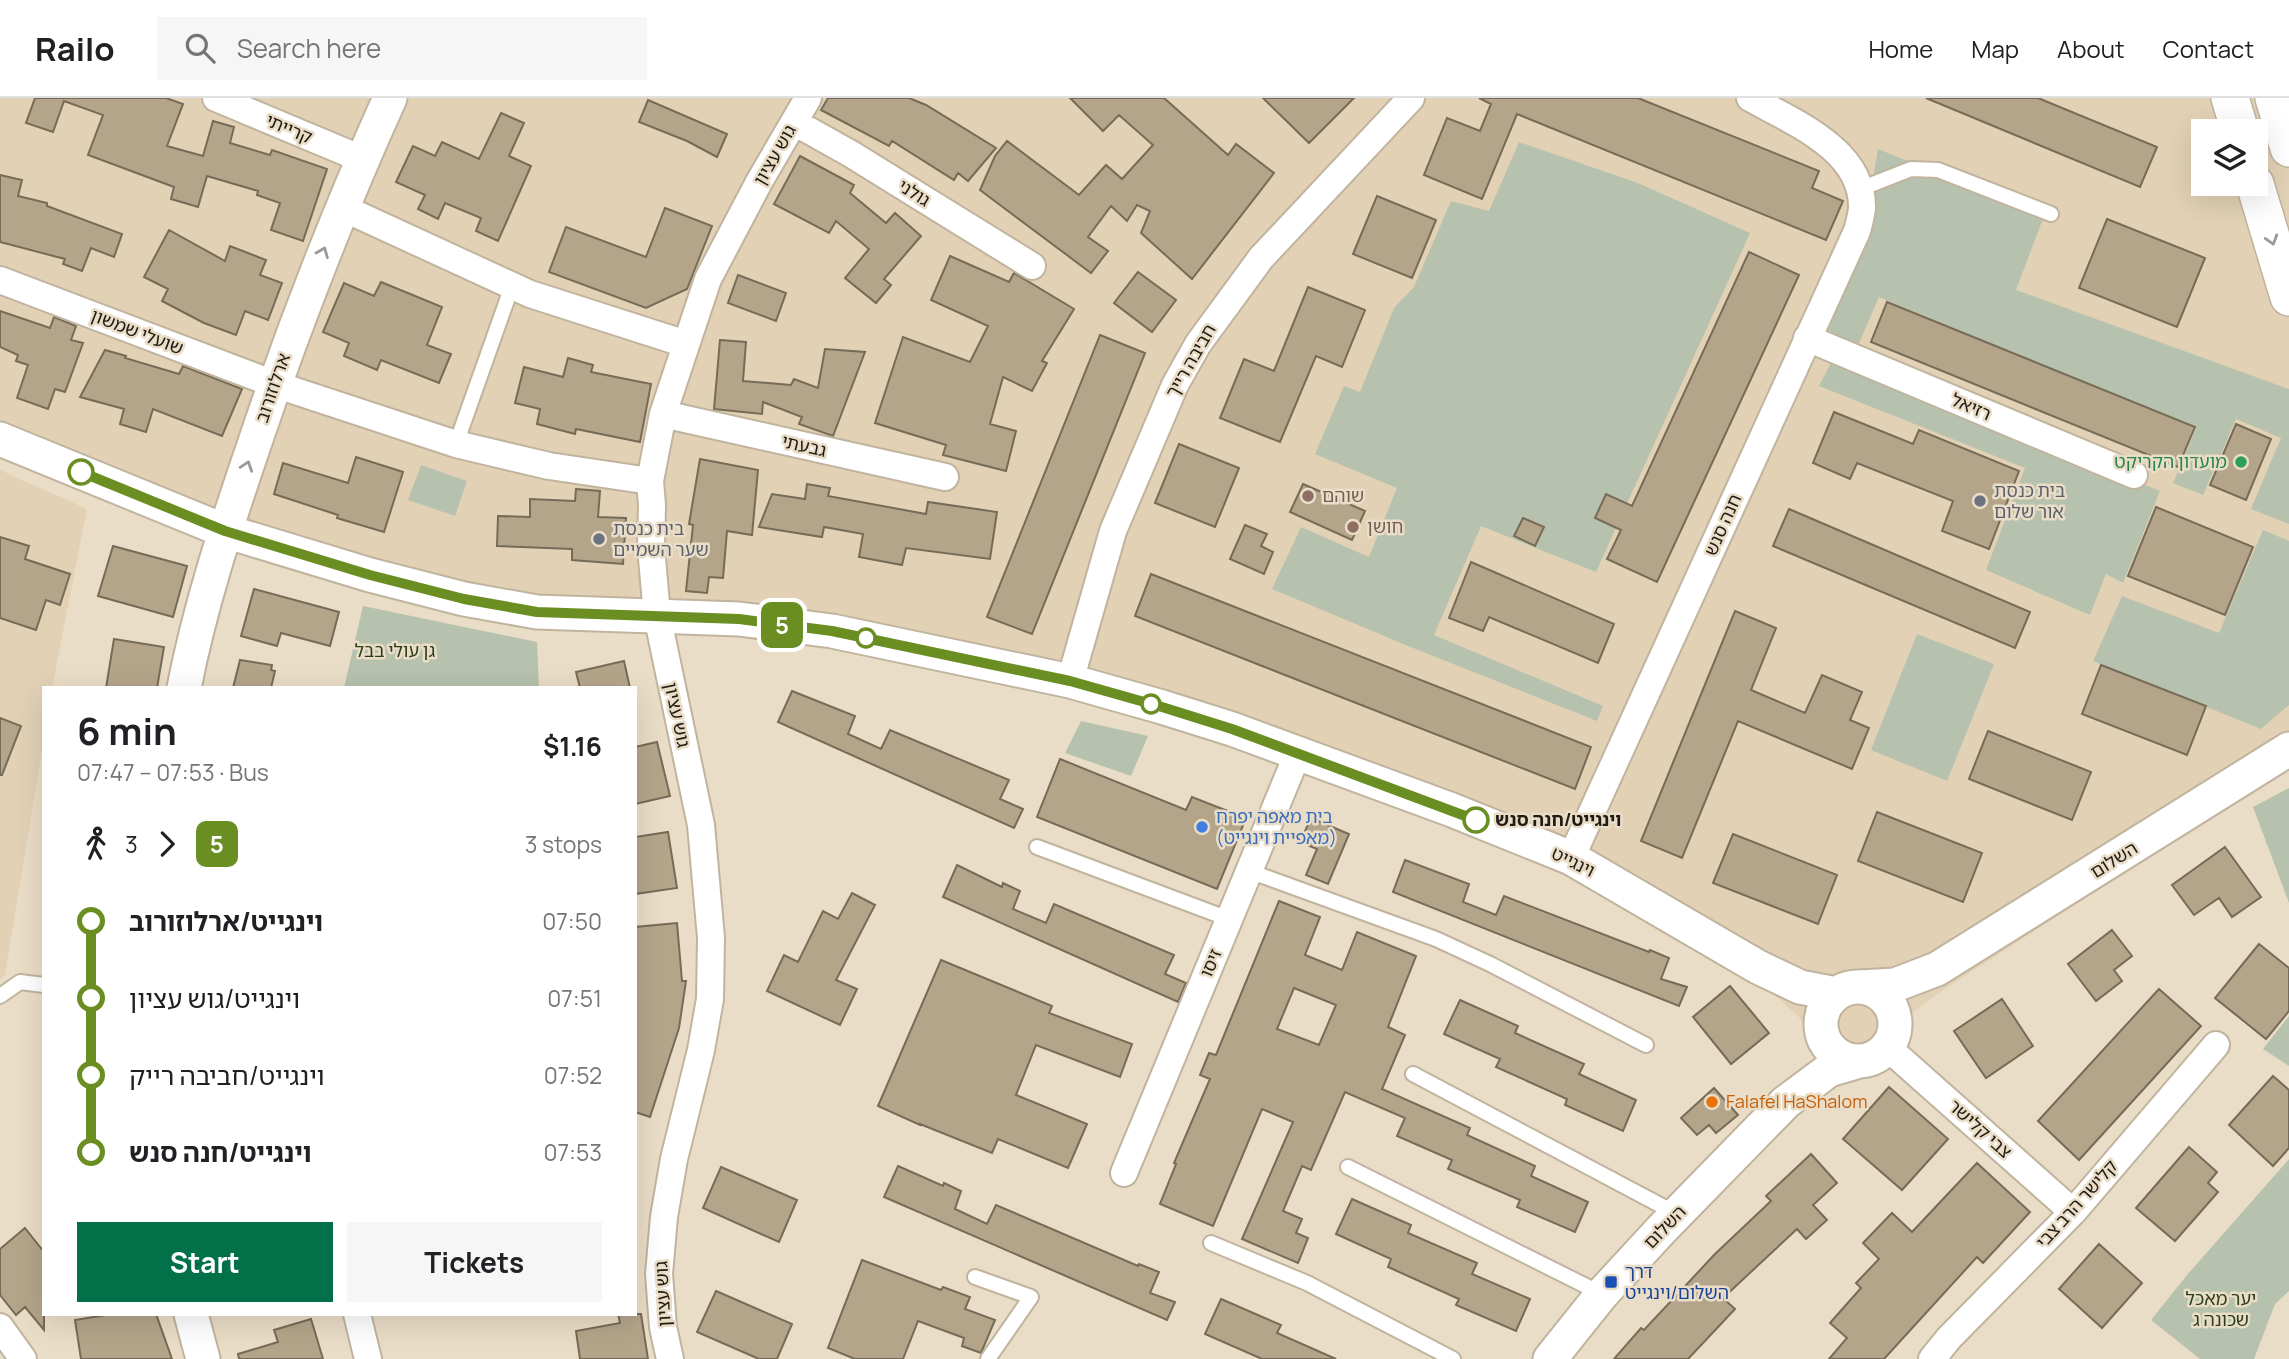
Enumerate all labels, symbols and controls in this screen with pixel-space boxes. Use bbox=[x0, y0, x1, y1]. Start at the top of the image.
search box bbox=[157, 17, 647, 80]
text: Railo bbox=[35, 26, 115, 71]
icon: search bbox=[181, 29, 219, 67]
text: Search here bbox=[237, 30, 381, 66]
text: Home bbox=[1868, 32, 1933, 65]
text: Map bbox=[1971, 32, 2019, 65]
text: About bbox=[2057, 32, 2125, 65]
text: Contact bbox=[2163, 32, 2254, 65]
street label: קרייתי bbox=[262, 108, 316, 149]
map controls bbox=[2191, 119, 2268, 196]
button: layers bbox=[2191, 119, 2268, 196]
street label: גוש עציון bbox=[747, 120, 801, 189]
street label: גולני bbox=[894, 173, 935, 211]
one-way arrow bbox=[2264, 234, 2279, 246]
one-way arrow bbox=[315, 247, 329, 259]
street label: שועלי שמשון bbox=[88, 302, 187, 360]
street label: חביבה רייך bbox=[1159, 319, 1221, 402]
street label: ארלוזורוב bbox=[249, 350, 295, 426]
street label: רזיאל bbox=[1948, 387, 1995, 425]
street label: גבעתי bbox=[780, 428, 829, 462]
place label: מועדון הקריקט bbox=[2114, 449, 2227, 473]
marker: מועדון הקריקט bbox=[2233, 454, 2249, 470]
unlabelled marker bbox=[68, 459, 94, 485]
one-way arrow bbox=[238, 461, 253, 473]
place label: בית כנסת אור שלום bbox=[1994, 478, 2065, 523]
place label: שוהם bbox=[1322, 483, 1364, 507]
marker: שוהם bbox=[1300, 488, 1316, 504]
street label: חנה סנש bbox=[1698, 490, 1746, 559]
marker: בית כנסת אור שלום bbox=[1972, 493, 1988, 509]
place label: חושן bbox=[1367, 514, 1403, 538]
place label: בית כנסת שער השמיים bbox=[613, 516, 709, 561]
marker: חושן bbox=[1345, 519, 1361, 535]
marker: בית כנסת שער השמיים bbox=[591, 531, 607, 547]
line badge: 5 bbox=[759, 602, 805, 648]
text: 5 bbox=[775, 608, 789, 641]
unlabelled marker bbox=[856, 628, 876, 648]
park label: גן עולי בבל bbox=[355, 638, 436, 662]
street label: גוש עציון bbox=[659, 680, 697, 750]
unlabelled marker bbox=[1141, 694, 1161, 714]
text: 6 min bbox=[77, 704, 177, 756]
text: $1.16 bbox=[543, 728, 602, 764]
text: 07:47 – 07:53 · Bus bbox=[77, 756, 269, 788]
place label: בית מאפה יפרח (מאפיית וינגייט) bbox=[1216, 804, 1337, 849]
marker: וינגייט/חנה סנש bbox=[1463, 807, 1489, 833]
place label: וינגייט/חנה סנש bbox=[1495, 807, 1621, 831]
marker: בית מאפה יפרח (מאפיית וינגייט) bbox=[1194, 819, 1210, 835]
icon: walk bbox=[77, 825, 115, 863]
icon: forward bbox=[148, 825, 186, 863]
text: 5 bbox=[210, 827, 224, 860]
text: 3 bbox=[125, 828, 138, 860]
text: 3 stops bbox=[525, 828, 602, 860]
street label: השלום bbox=[2085, 835, 2142, 883]
street label: וינגייט bbox=[1548, 840, 1599, 882]
text: וינגייט/ארלוזורוב bbox=[129, 903, 323, 939]
text: 07:50 bbox=[542, 905, 602, 937]
street label: זיסו bbox=[1194, 945, 1227, 980]
text: וינגייט/גוש עציון bbox=[129, 980, 300, 1016]
text: 07:51 bbox=[547, 982, 602, 1014]
text: וינגייט/חביבה רייק bbox=[129, 1057, 325, 1093]
text: 07:52 bbox=[544, 1059, 602, 1091]
place label: Falafel HaShalom bbox=[1726, 1089, 1867, 1113]
marker: Falafel HaShalom bbox=[1704, 1094, 1720, 1110]
street label: צבי קלישר bbox=[1944, 1094, 2017, 1163]
text: וינגייט/חנה סנש bbox=[129, 1134, 312, 1170]
text: 07:53 bbox=[544, 1136, 602, 1168]
street label: קלישר הרב צבי bbox=[2030, 1154, 2122, 1253]
street label: השלום bbox=[1638, 1199, 1691, 1253]
button: Start bbox=[77, 1222, 333, 1302]
button: Tickets bbox=[347, 1222, 602, 1302]
place label: דרך השלום/וינגייט bbox=[1625, 1259, 1729, 1304]
street label: גוש עציון bbox=[648, 1260, 676, 1328]
marker: דרך השלום/וינגייט bbox=[1603, 1274, 1619, 1290]
park label: יער מאכל שכונה ג bbox=[2186, 1286, 2256, 1331]

